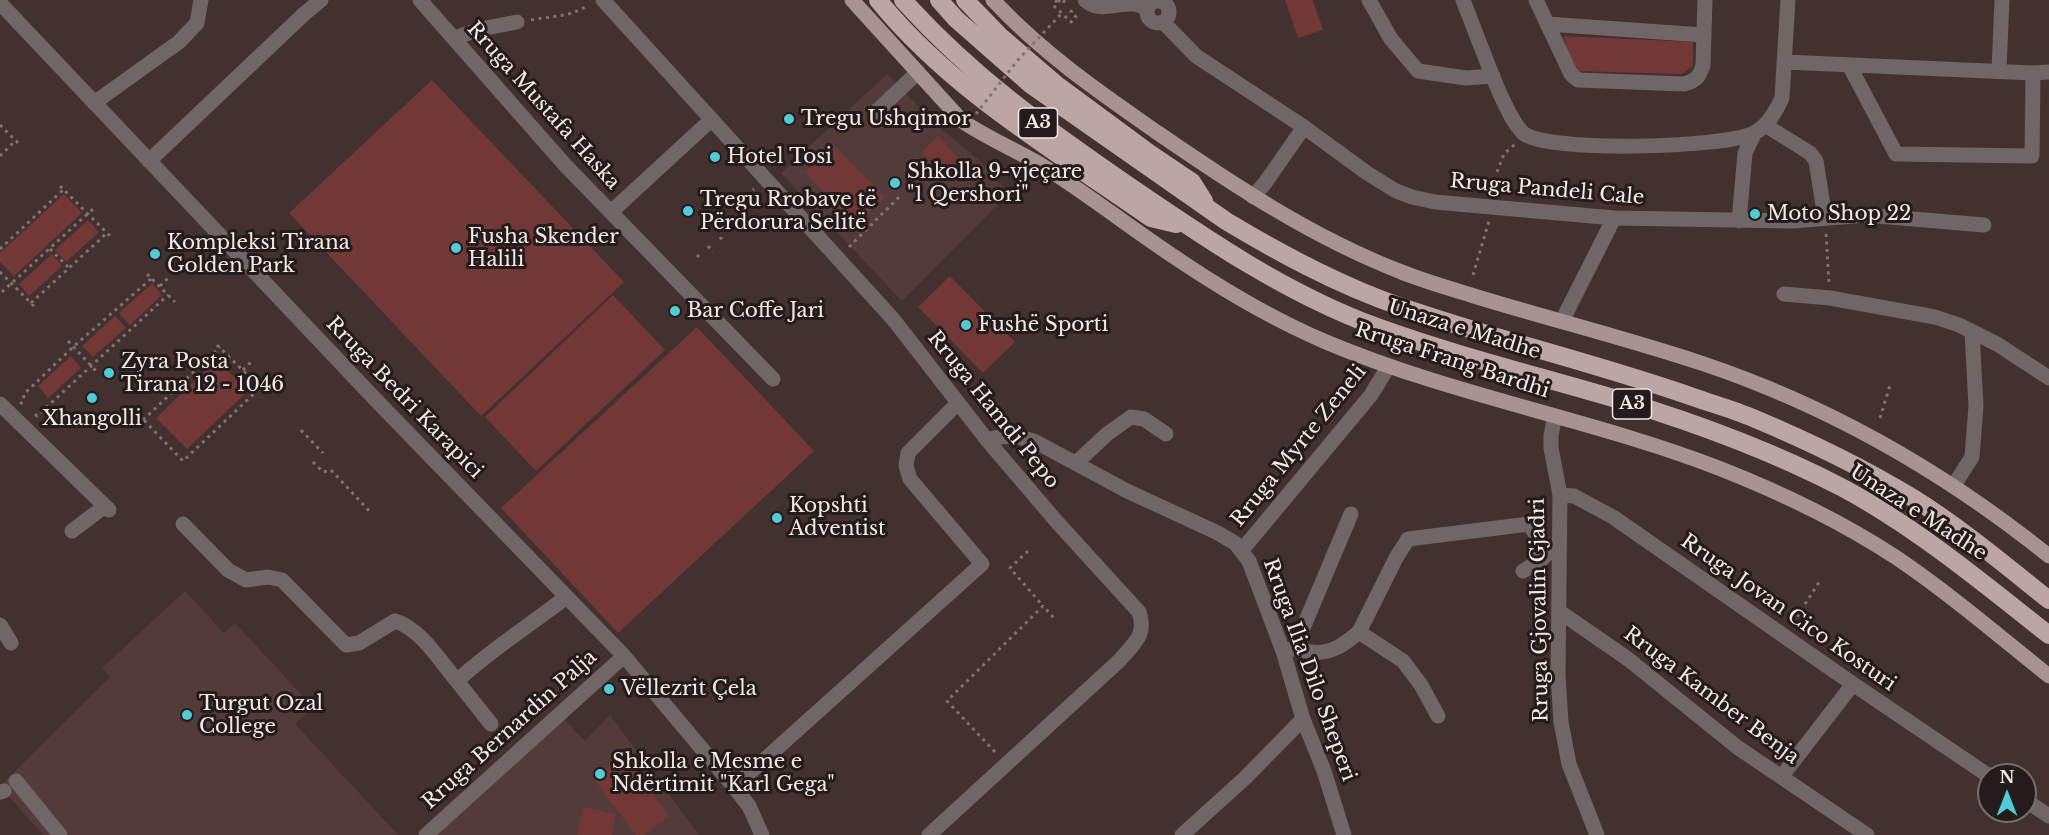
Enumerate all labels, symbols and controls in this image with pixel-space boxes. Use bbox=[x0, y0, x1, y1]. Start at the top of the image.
street label: Rruga Mustafa Haska bbox=[461, 17, 625, 195]
place label: Tregu Ushqimor bbox=[801, 107, 971, 131]
road number: A3 bbox=[1018, 108, 1058, 138]
marker: Tregu Ushqimor bbox=[782, 112, 796, 126]
place label: Hotel Tosi bbox=[727, 145, 832, 169]
marker: Hotel Tosi bbox=[708, 150, 722, 164]
place label: Shkolla 9-vjeçare "1 Qershori" bbox=[907, 160, 1082, 207]
street label: Rruga Pandeli Cale bbox=[1449, 170, 1645, 210]
marker: Shkolla 9-vjeçare "1 Qershori" bbox=[888, 176, 902, 190]
place label: Tregu Rrobave të Përdorura Selitë bbox=[700, 188, 876, 235]
place label: Moto Shop 22 bbox=[1767, 202, 1911, 226]
marker: Tregu Rrobave të Përdorura Selitë bbox=[681, 204, 695, 218]
marker: Moto Shop 22 bbox=[1748, 207, 1762, 221]
place label: Fusha Skender Halili bbox=[468, 225, 619, 272]
place label: Kompleksi Tirana Golden Park bbox=[167, 231, 350, 278]
marker: Fusha Skender Halili bbox=[449, 241, 463, 255]
marker: Kompleksi Tirana Golden Park bbox=[148, 247, 162, 261]
street label: Unaza e Madhe bbox=[1385, 295, 1543, 365]
place label: Bar Coffe Jari bbox=[687, 299, 824, 323]
marker: Bar Coffe Jari bbox=[668, 304, 682, 318]
street label: Rruga Bedri Karapici bbox=[321, 312, 487, 484]
place label: Fushë Sporti bbox=[978, 313, 1108, 337]
marker: Fushë Sporti bbox=[959, 318, 973, 332]
street label: Rruga Frang Bardhi bbox=[1352, 318, 1552, 404]
street label: Rruga Hamdi Pepo bbox=[922, 326, 1064, 494]
place label: Zyra Posta Tirana 12 - 1046 bbox=[121, 350, 284, 397]
street label: Rruga Myrte Zeneli bbox=[1226, 360, 1372, 532]
marker: Zyra Posta Tirana 12 - 1046 bbox=[102, 366, 116, 380]
road number: A3 bbox=[1612, 389, 1652, 419]
marker: Xhangolli bbox=[85, 391, 99, 405]
place label: Xhangolli bbox=[42, 407, 142, 431]
street label: Unaza e Madhe bbox=[1845, 460, 1991, 566]
place label: Kopshti Adventist bbox=[789, 494, 886, 541]
street label: Rruga Gjovalin Gjadri bbox=[1526, 498, 1554, 722]
marker: Kopshti Adventist bbox=[770, 511, 784, 525]
street label: Rruga Jovan Cico Kosturi bbox=[1676, 529, 1900, 697]
street label: Rruga Ilia Dilo Sheperi bbox=[1257, 555, 1361, 785]
street label: Rruga Kamber Benja bbox=[1619, 622, 1803, 770]
street label: Rruga Bernardin Palja bbox=[418, 645, 602, 815]
place label: Vëllezrit Çela bbox=[621, 677, 757, 701]
marker: Vëllezrit Çela bbox=[602, 682, 616, 696]
place label: Turgut Ozal College bbox=[199, 692, 323, 739]
marker: Turgut Ozal College bbox=[180, 708, 194, 722]
place label: Shkolla e Mesme e Ndërtimit "Karl Gega" bbox=[612, 750, 835, 797]
north arrow bbox=[1977, 763, 2037, 823]
marker: Shkolla e Mesme e Ndërtimit "Karl Gega" bbox=[593, 767, 607, 781]
text: N bbox=[1999, 767, 2015, 787]

